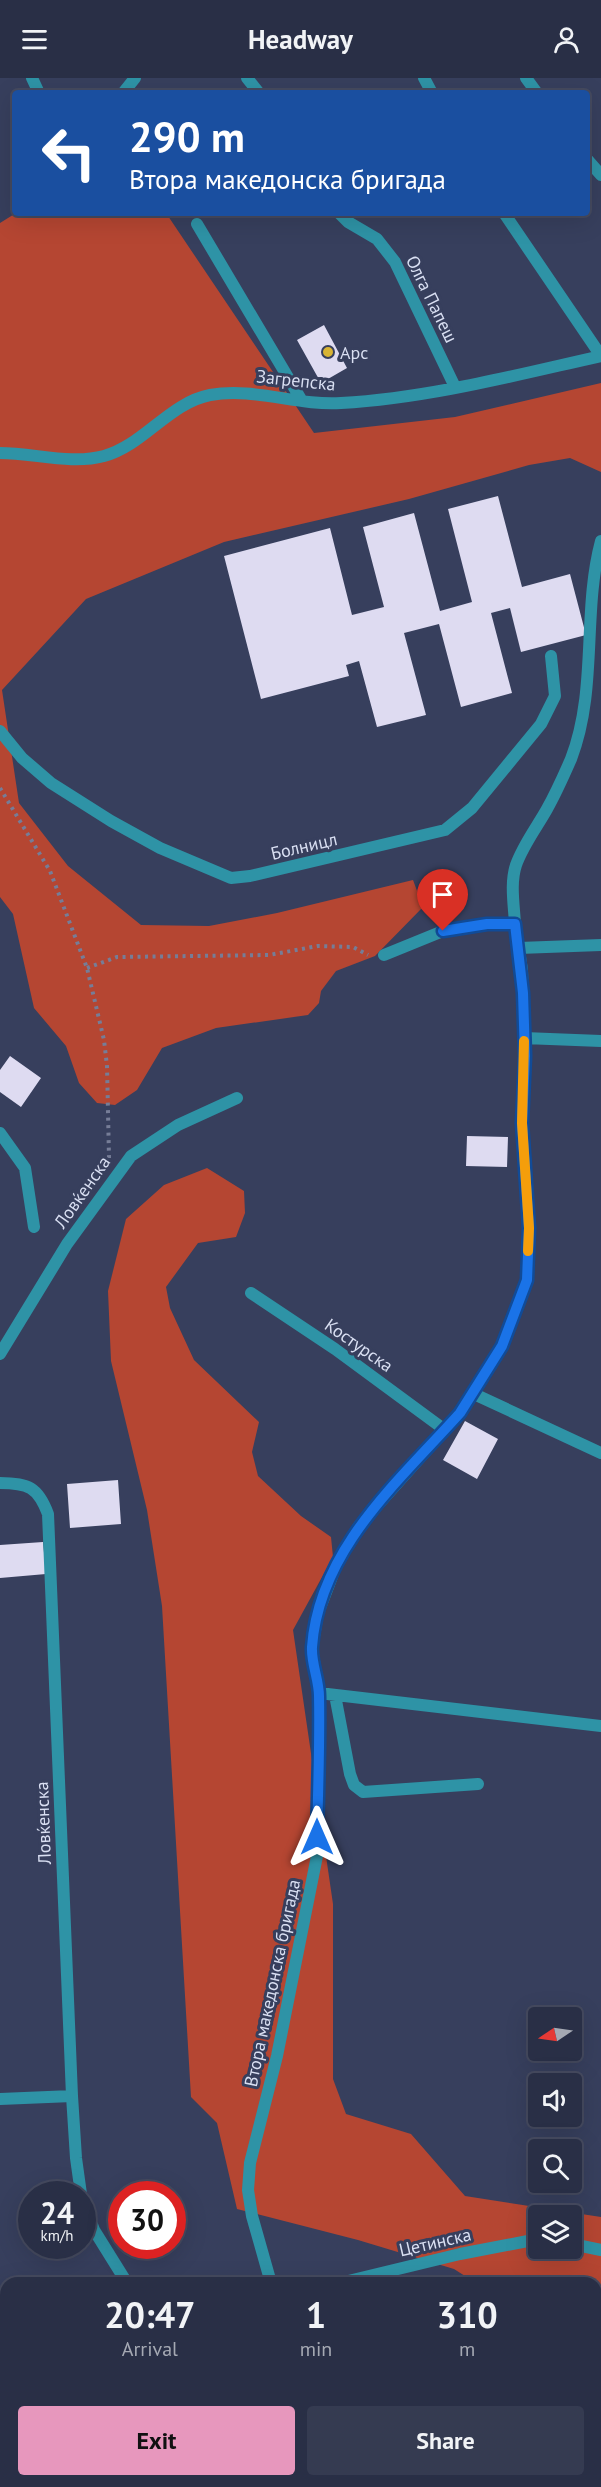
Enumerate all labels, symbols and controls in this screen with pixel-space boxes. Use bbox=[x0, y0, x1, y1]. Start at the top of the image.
text: Headway bbox=[248, 22, 353, 56]
icon: menu bbox=[18, 23, 51, 56]
icon: person bbox=[550, 23, 583, 56]
text: 290 m bbox=[129, 109, 245, 164]
icon: left bbox=[30, 114, 108, 192]
text: Втора македонска бригада bbox=[129, 162, 446, 196]
street label: Олга Папеш bbox=[401, 252, 463, 346]
place label: Арс bbox=[340, 341, 368, 364]
marker: Арс bbox=[321, 345, 335, 359]
street label: Загрепска bbox=[255, 364, 337, 396]
street label: Болницл bbox=[269, 827, 339, 865]
pin bbox=[417, 869, 468, 931]
icon: arrive bbox=[426, 878, 459, 911]
street label: Ловќенска bbox=[48, 1151, 115, 1233]
street label: Костурска bbox=[320, 1313, 398, 1377]
street label: Ловќенска bbox=[30, 1781, 56, 1866]
position arrow bbox=[285, 1805, 349, 1869]
street label: Втора македонска бригада bbox=[239, 1877, 305, 2089]
north arrow bbox=[528, 2007, 582, 2061]
map controls bbox=[528, 2007, 582, 2259]
button: sound bbox=[528, 2073, 582, 2127]
button: search bbox=[528, 2139, 582, 2193]
speed limit sign: 30 bbox=[108, 2181, 186, 2259]
text: 24 bbox=[40, 2193, 74, 2232]
button: layers bbox=[528, 2205, 582, 2259]
street label: Цетинска bbox=[397, 2223, 473, 2261]
text: km/h bbox=[41, 2226, 73, 2245]
text: 20:47 bbox=[104, 2291, 196, 2338]
text: 1 bbox=[306, 2291, 326, 2338]
text: 310 bbox=[437, 2291, 498, 2338]
text: Arrival bbox=[122, 2336, 178, 2362]
text: min bbox=[300, 2336, 332, 2362]
text: m bbox=[459, 2336, 475, 2362]
button: Exit bbox=[18, 2406, 295, 2475]
button: Share bbox=[307, 2406, 584, 2475]

